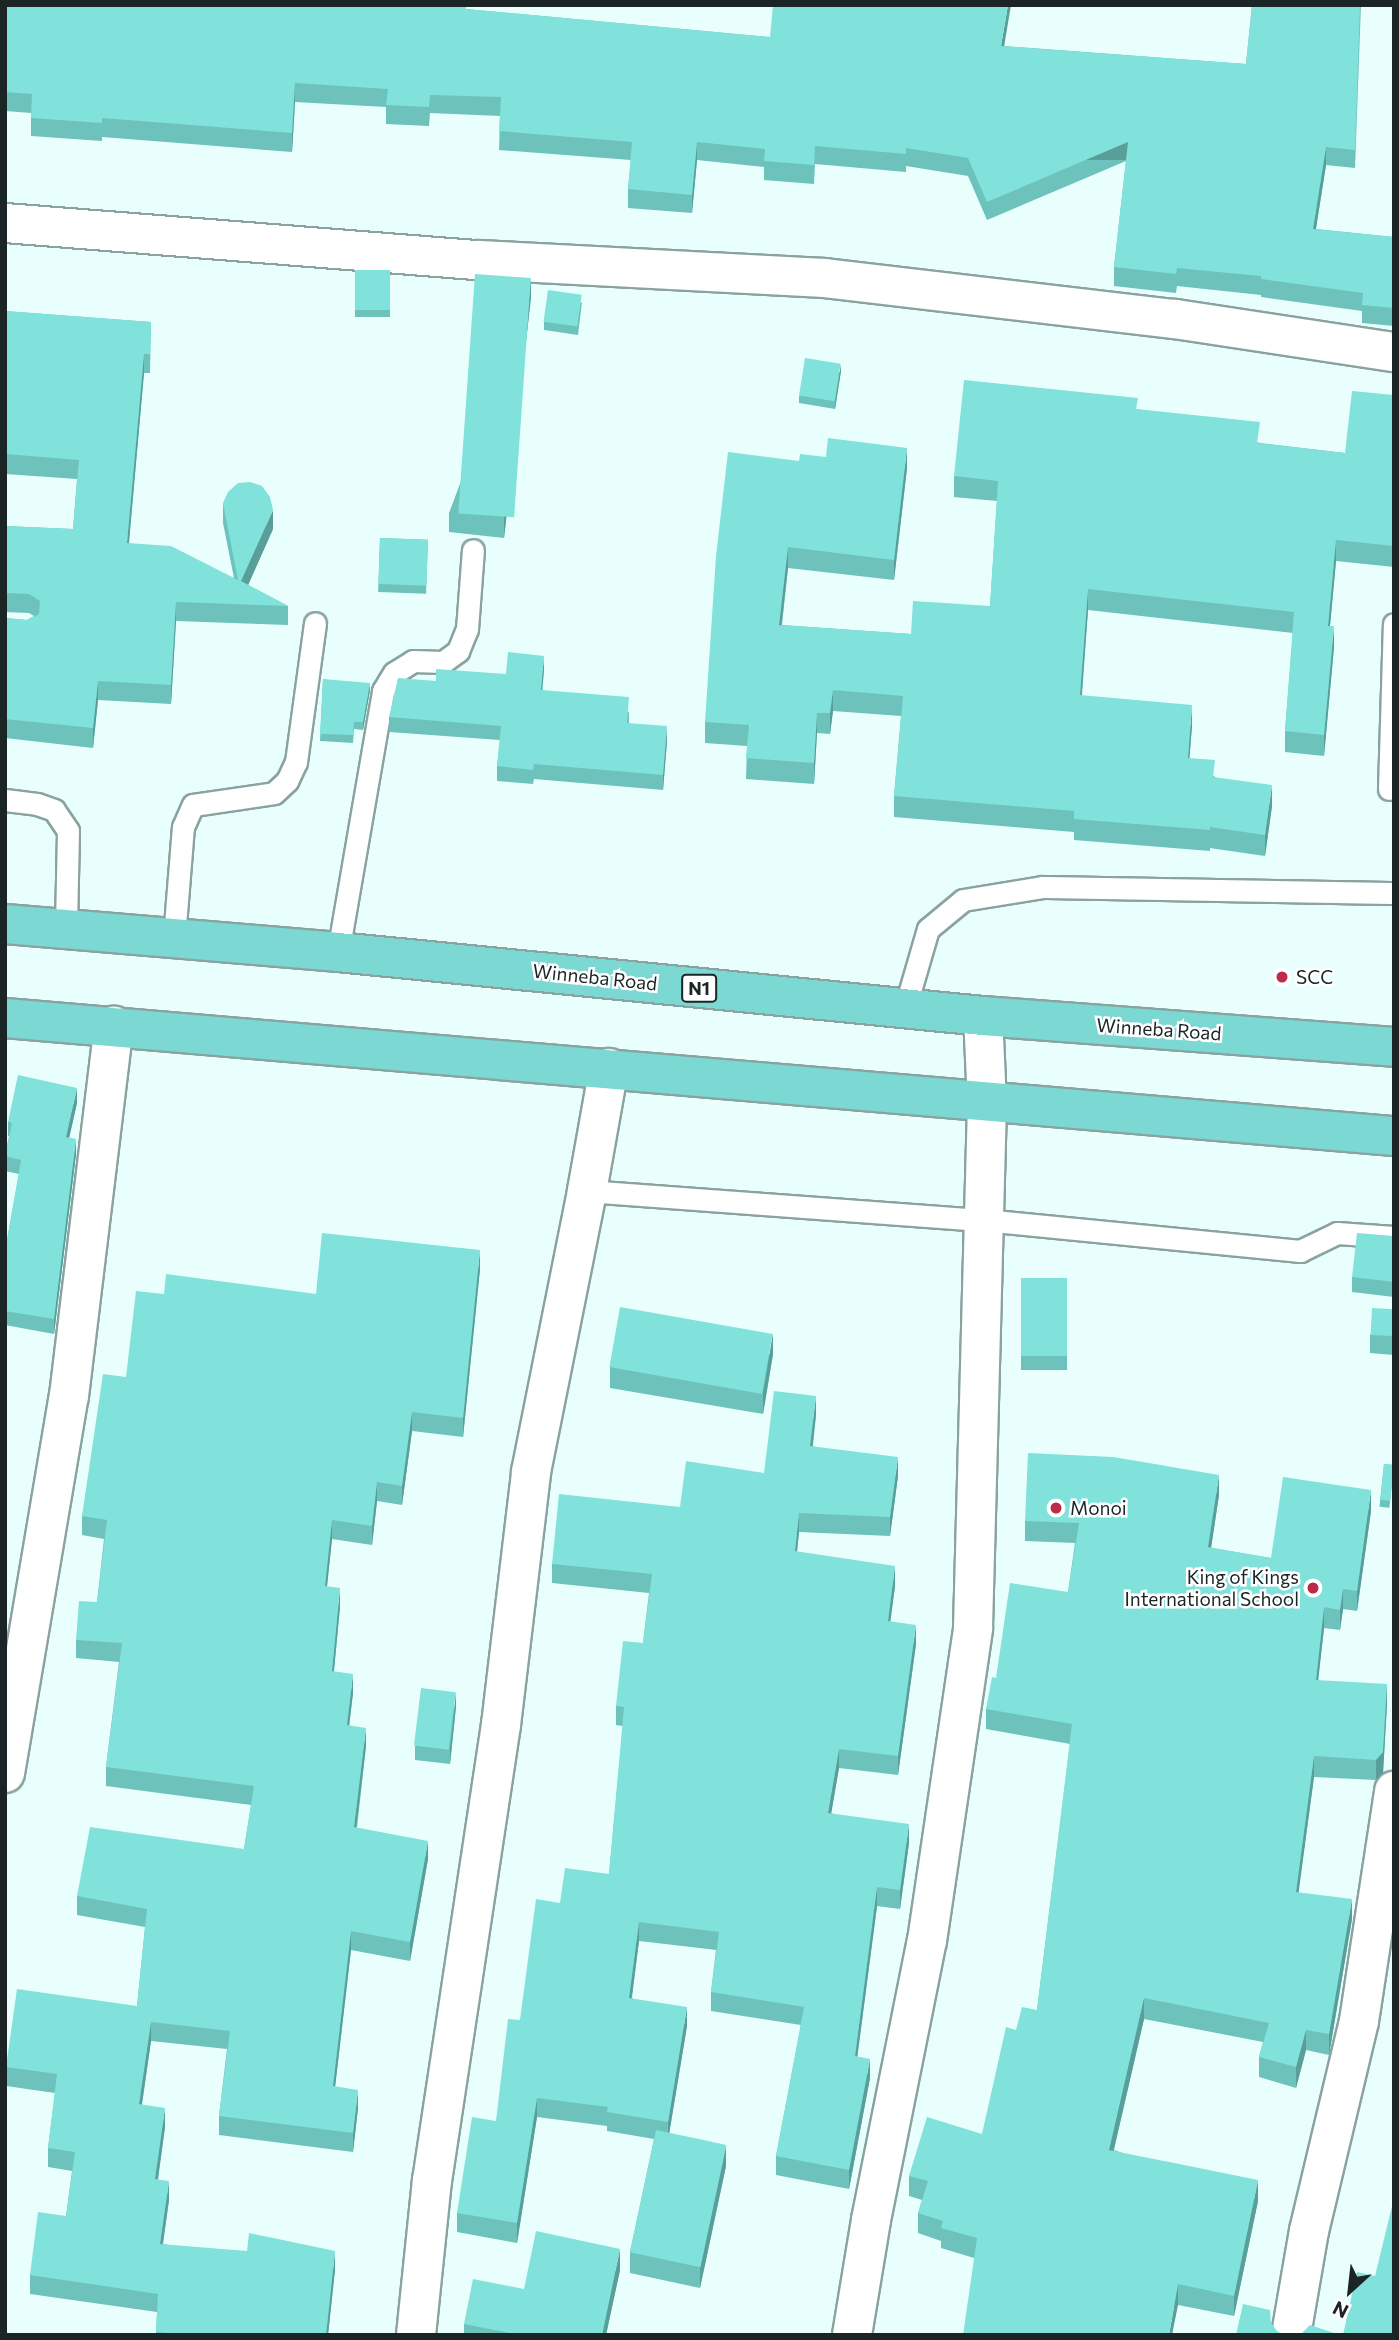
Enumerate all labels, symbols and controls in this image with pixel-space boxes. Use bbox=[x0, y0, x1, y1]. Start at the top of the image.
street label: Winneba Road bbox=[532, 959, 658, 995]
place label: SCC bbox=[1296, 966, 1333, 988]
marker: SCC bbox=[1274, 969, 1290, 985]
road number: N1 bbox=[680, 973, 718, 1002]
street label: Winneba Road bbox=[1096, 1013, 1222, 1045]
place label: Monoi bbox=[1070, 1497, 1127, 1519]
marker: Monoi bbox=[1048, 1500, 1064, 1516]
place label: King of Kings International School bbox=[1124, 1566, 1299, 1610]
marker: King of Kings International School bbox=[1305, 1580, 1321, 1596]
north arrow bbox=[1315, 2256, 1385, 2326]
text: N bbox=[1329, 2297, 1352, 2324]

